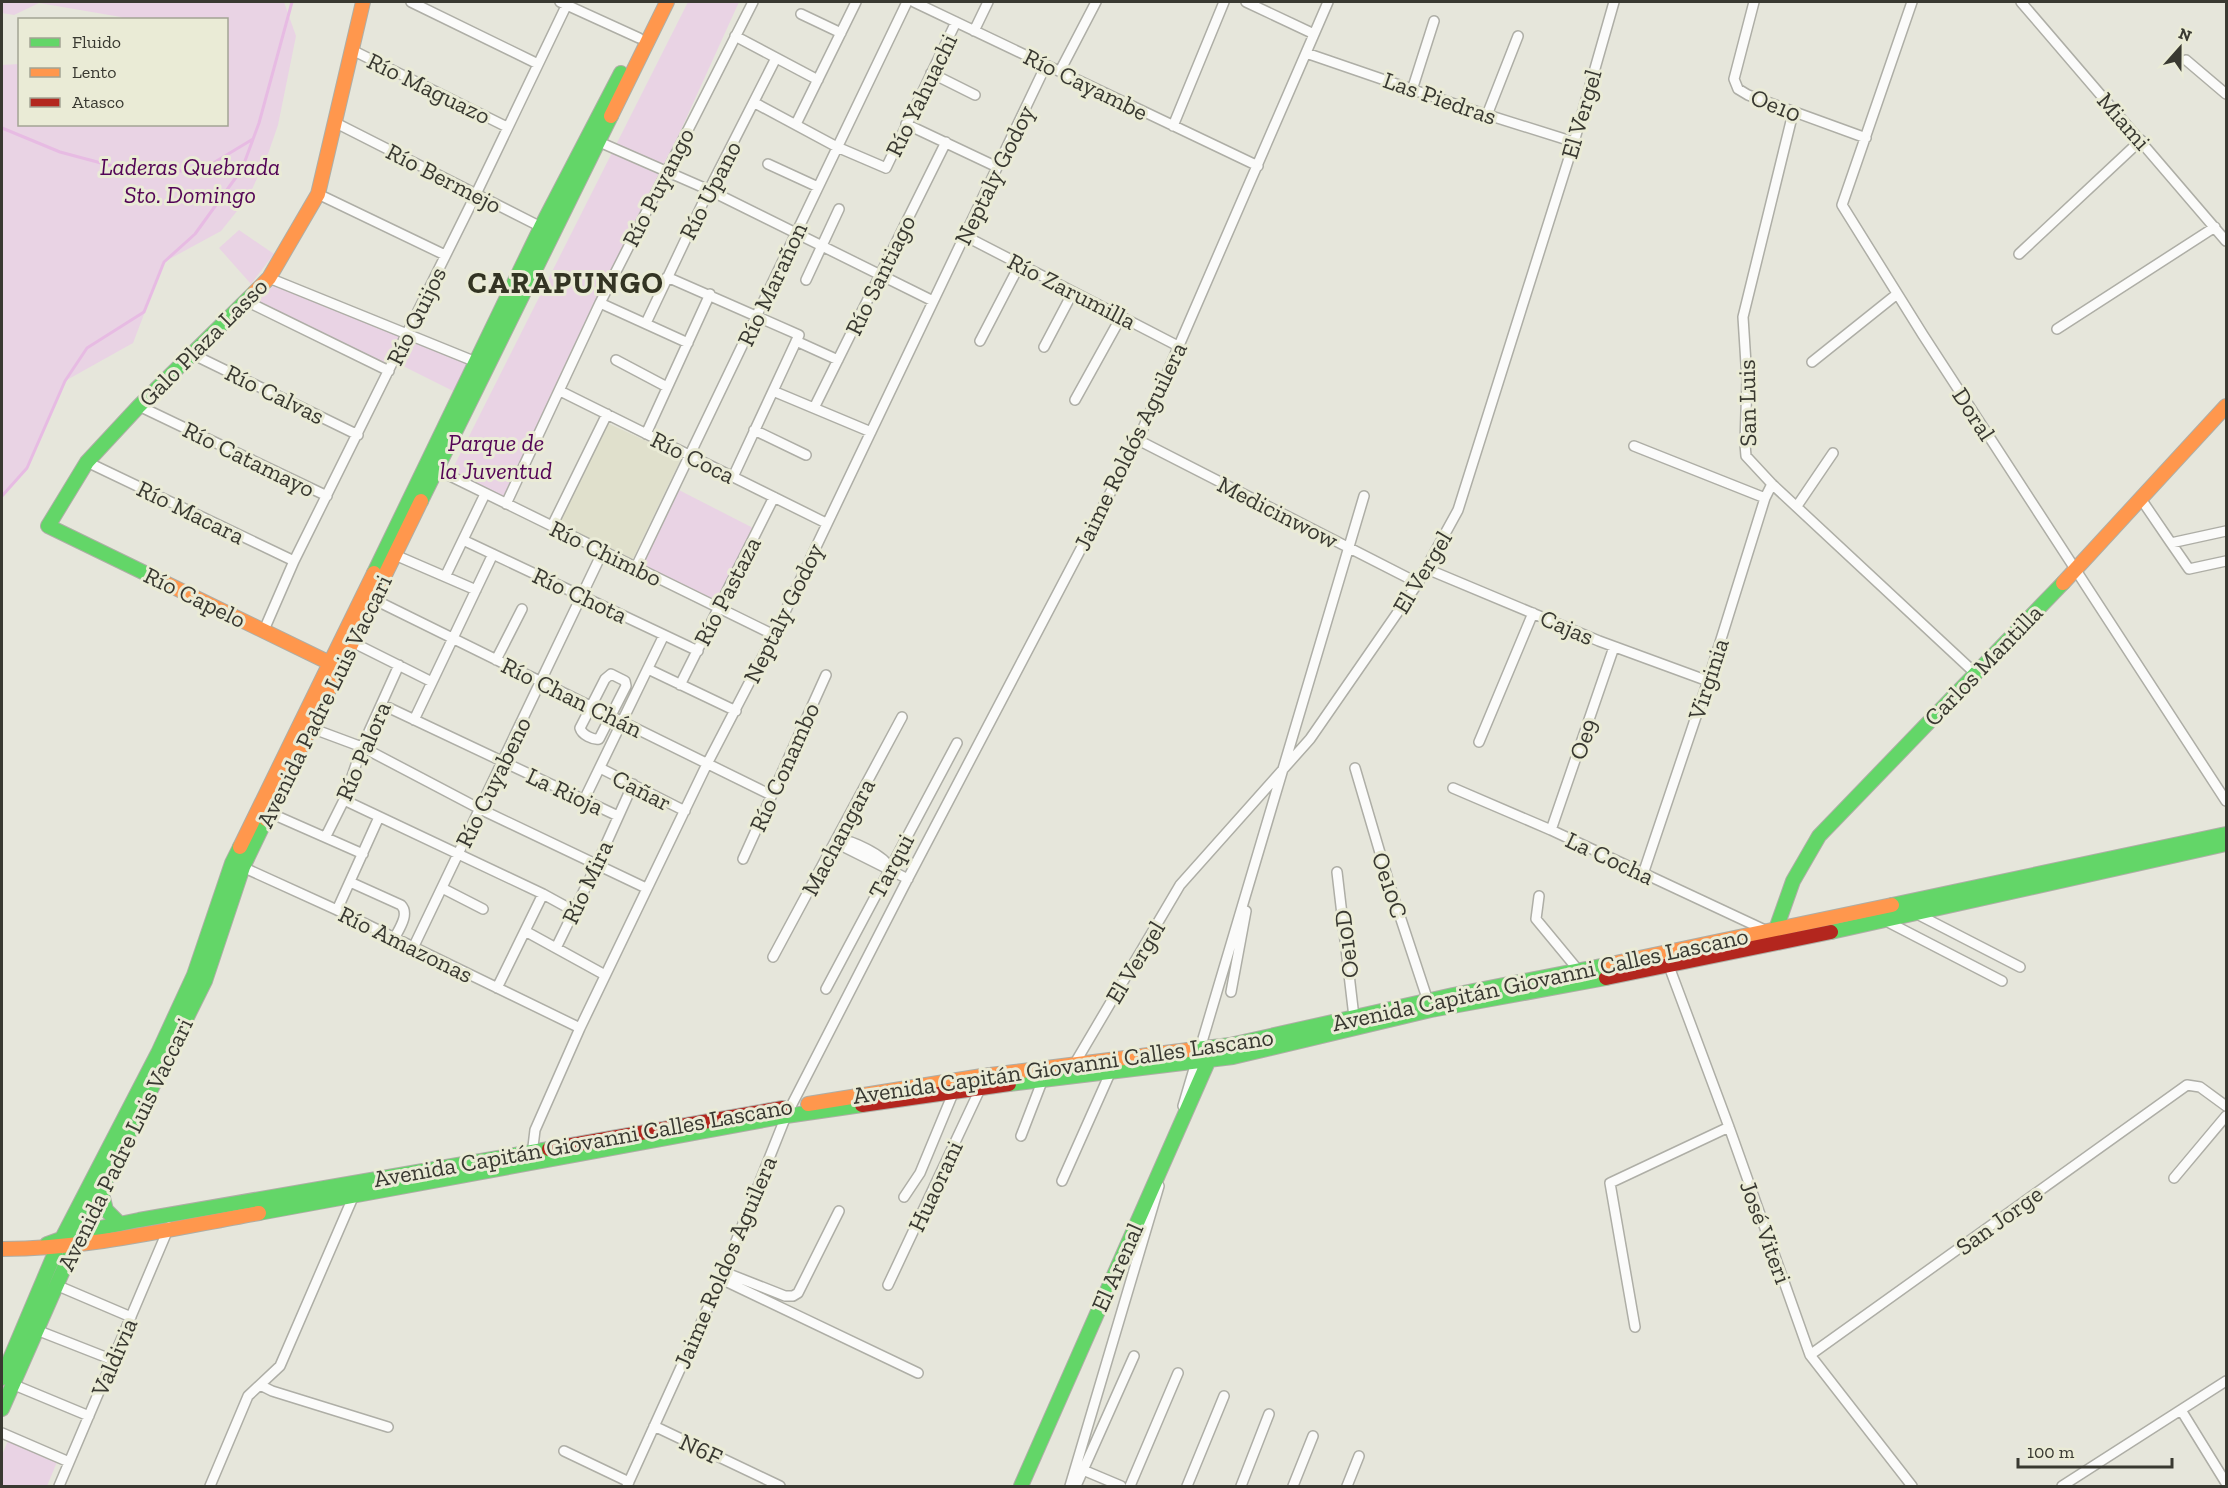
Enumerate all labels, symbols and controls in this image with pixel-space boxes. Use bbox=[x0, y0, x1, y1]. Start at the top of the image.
legend bbox=[18, 18, 228, 126]
north arrow bbox=[2150, 18, 2210, 78]
text: N bbox=[2176, 23, 2194, 46]
street label: Río Yahuachi bbox=[879, 29, 963, 161]
text: Fluido bbox=[72, 31, 121, 53]
street label: Río Cayambe bbox=[1019, 41, 1153, 127]
street label: Río Maguazo bbox=[363, 46, 495, 130]
text: Lento bbox=[72, 61, 117, 83]
street label: Las Piedras bbox=[1380, 65, 1500, 131]
street label: El Vergel bbox=[1554, 66, 1608, 162]
street label: Oe10 bbox=[1747, 82, 1805, 128]
street label: Miami bbox=[2091, 86, 2157, 156]
text: Atasco bbox=[72, 91, 124, 113]
street label: Neptaly Godoy bbox=[948, 100, 1041, 250]
street label: Río Puyango bbox=[616, 123, 700, 251]
street label: Río Upano bbox=[673, 136, 747, 244]
street label: Río Bermejo bbox=[382, 137, 506, 219]
park label: Laderas Quebrada Sto. Domingo bbox=[100, 152, 280, 209]
street label: Río Santiago bbox=[838, 210, 922, 340]
street label: Río Marañon bbox=[731, 217, 813, 351]
street label: Río Zarumilla bbox=[1003, 246, 1141, 336]
street label: Río Quijos bbox=[380, 262, 452, 370]
district label: CARAPUNGO bbox=[468, 265, 664, 301]
street label: Galo Plaza Lasso bbox=[133, 272, 273, 412]
street label: Jaime Roldós Aguilera bbox=[1067, 337, 1193, 555]
street label: Río Calvas bbox=[221, 358, 329, 430]
street label: San Luis bbox=[1732, 359, 1762, 447]
street label: Doral bbox=[1946, 382, 2002, 446]
street label: Río Catamayo bbox=[178, 415, 320, 503]
street label: Río Coca bbox=[646, 424, 740, 490]
park label: Parque de la Juventud bbox=[440, 428, 552, 485]
street label: Medicinwow bbox=[1213, 469, 1344, 555]
street label: Río Macara bbox=[132, 474, 250, 551]
street label: Río Chimbo bbox=[545, 513, 667, 593]
street label: El Vergel bbox=[1386, 525, 1458, 619]
street label: Río Pastaza bbox=[687, 531, 767, 650]
street label: Neptaly Godoy bbox=[737, 538, 830, 688]
street label: Río Capelo bbox=[139, 560, 251, 634]
street label: Río Chota bbox=[528, 561, 632, 630]
street label: Avenida Padre Luis Vaccari bbox=[250, 570, 398, 832]
street label: Carlos Mantilla bbox=[1918, 598, 2049, 732]
street label: Cajas bbox=[1536, 603, 1598, 651]
street label: Virginia bbox=[1681, 634, 1735, 724]
street label: Río Chan Chán bbox=[497, 650, 647, 744]
street label: Río Palora bbox=[329, 697, 397, 805]
street label: Río Conambo bbox=[743, 698, 825, 836]
street label: Río Cuyabeno bbox=[449, 712, 537, 852]
street label: Oe9 bbox=[1563, 715, 1603, 763]
street label: La Rioja bbox=[522, 761, 608, 822]
street label: Cañar bbox=[608, 763, 676, 817]
street label: Machangara bbox=[795, 773, 881, 901]
street label: La Cocha bbox=[1561, 825, 1659, 891]
street label: Tarqui bbox=[862, 829, 920, 903]
street label: Río Mira bbox=[555, 835, 619, 928]
street label: Oe10C bbox=[1366, 848, 1414, 922]
street label: Río Amazonas bbox=[334, 899, 478, 989]
street label: Oe10D bbox=[1327, 908, 1365, 980]
street label: El Vergel bbox=[1099, 915, 1171, 1009]
street label: Avenida Capitán Giovanni Calles Lascano bbox=[1329, 921, 1751, 1037]
street label: Avenida Padre Luis Vaccari bbox=[51, 1013, 199, 1275]
street label: Avenida Capitán Giovanni Calles Lascano bbox=[851, 1022, 1275, 1110]
street label: Avenida Capitán Giovanni Calles Lascano bbox=[371, 1091, 795, 1193]
street label: Huaorani bbox=[901, 1136, 969, 1236]
street label: Jaime Roldos Aguilera bbox=[667, 1151, 783, 1373]
street label: José Viteri bbox=[1734, 1176, 1798, 1288]
street label: San Jorge bbox=[1950, 1179, 2048, 1261]
street label: El Arenal bbox=[1085, 1218, 1149, 1316]
street label: Valdivia bbox=[84, 1313, 144, 1401]
street label: N6F bbox=[675, 1427, 727, 1471]
scale bar bbox=[2018, 1431, 2172, 1469]
text: 100 m bbox=[2027, 1441, 2075, 1463]

